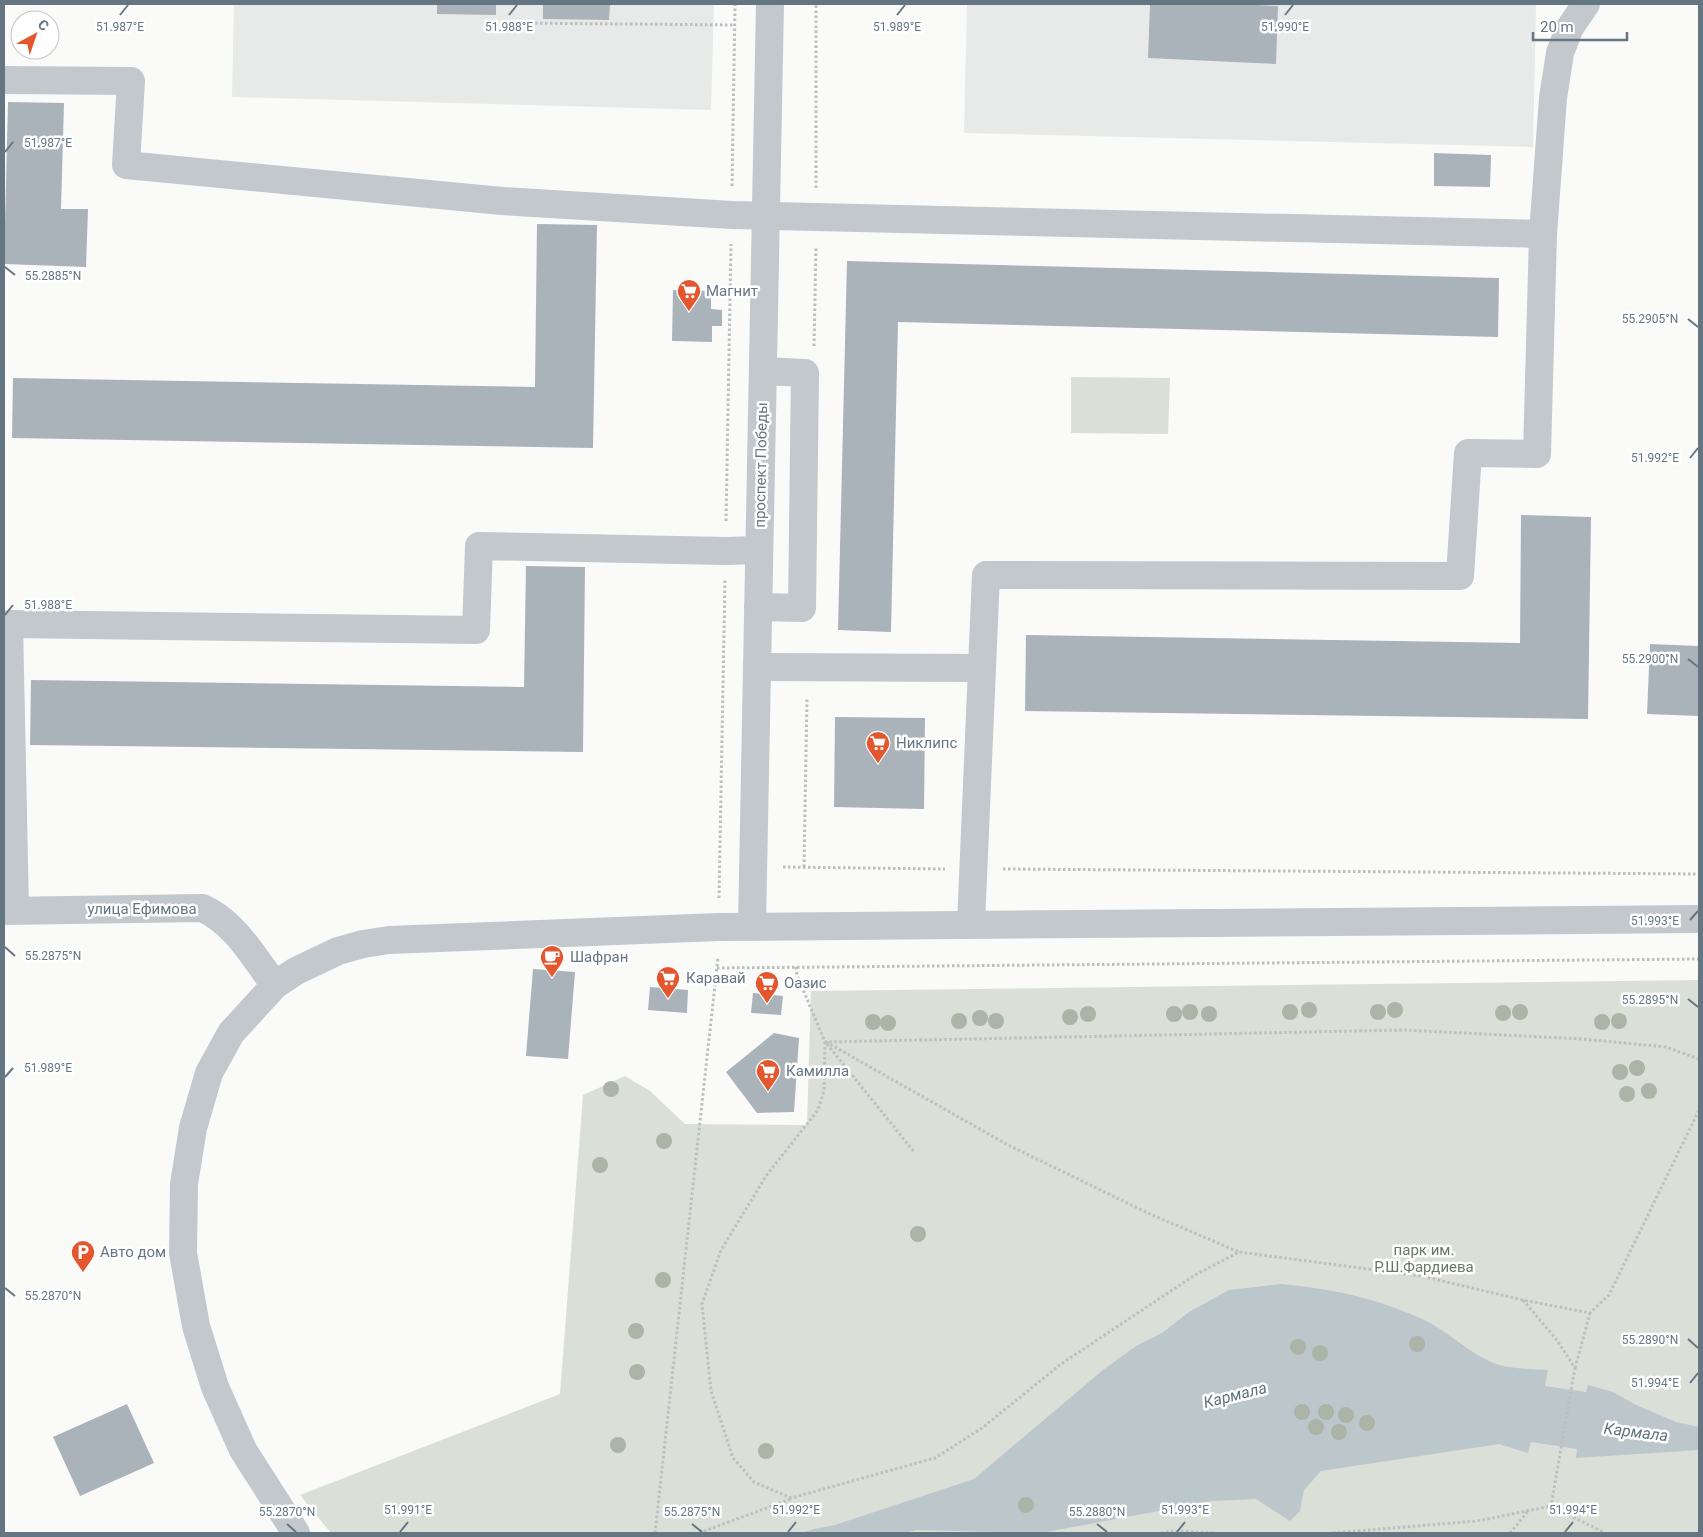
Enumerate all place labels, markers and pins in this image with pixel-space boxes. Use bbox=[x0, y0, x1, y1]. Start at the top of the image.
supermarket icon: Магнит bbox=[676, 278, 702, 312]
place label: Магнит bbox=[706, 282, 758, 300]
supermarket icon: Никлипс bbox=[865, 730, 891, 764]
place label: Никлипс bbox=[896, 734, 957, 752]
cafe icon: Шафран bbox=[539, 944, 565, 978]
place label: Шафран bbox=[570, 948, 628, 966]
supermarket icon: Каравай bbox=[655, 965, 681, 999]
place label: Каравай bbox=[686, 969, 746, 987]
supermarket icon: Оазис bbox=[754, 970, 780, 1004]
place label: Оазис bbox=[784, 974, 827, 992]
supermarket icon: Камилла bbox=[755, 1058, 781, 1092]
place label: Камилла bbox=[786, 1062, 849, 1080]
parking icon: Авто дом bbox=[70, 1239, 96, 1273]
place label: Авто дом bbox=[100, 1243, 166, 1261]

